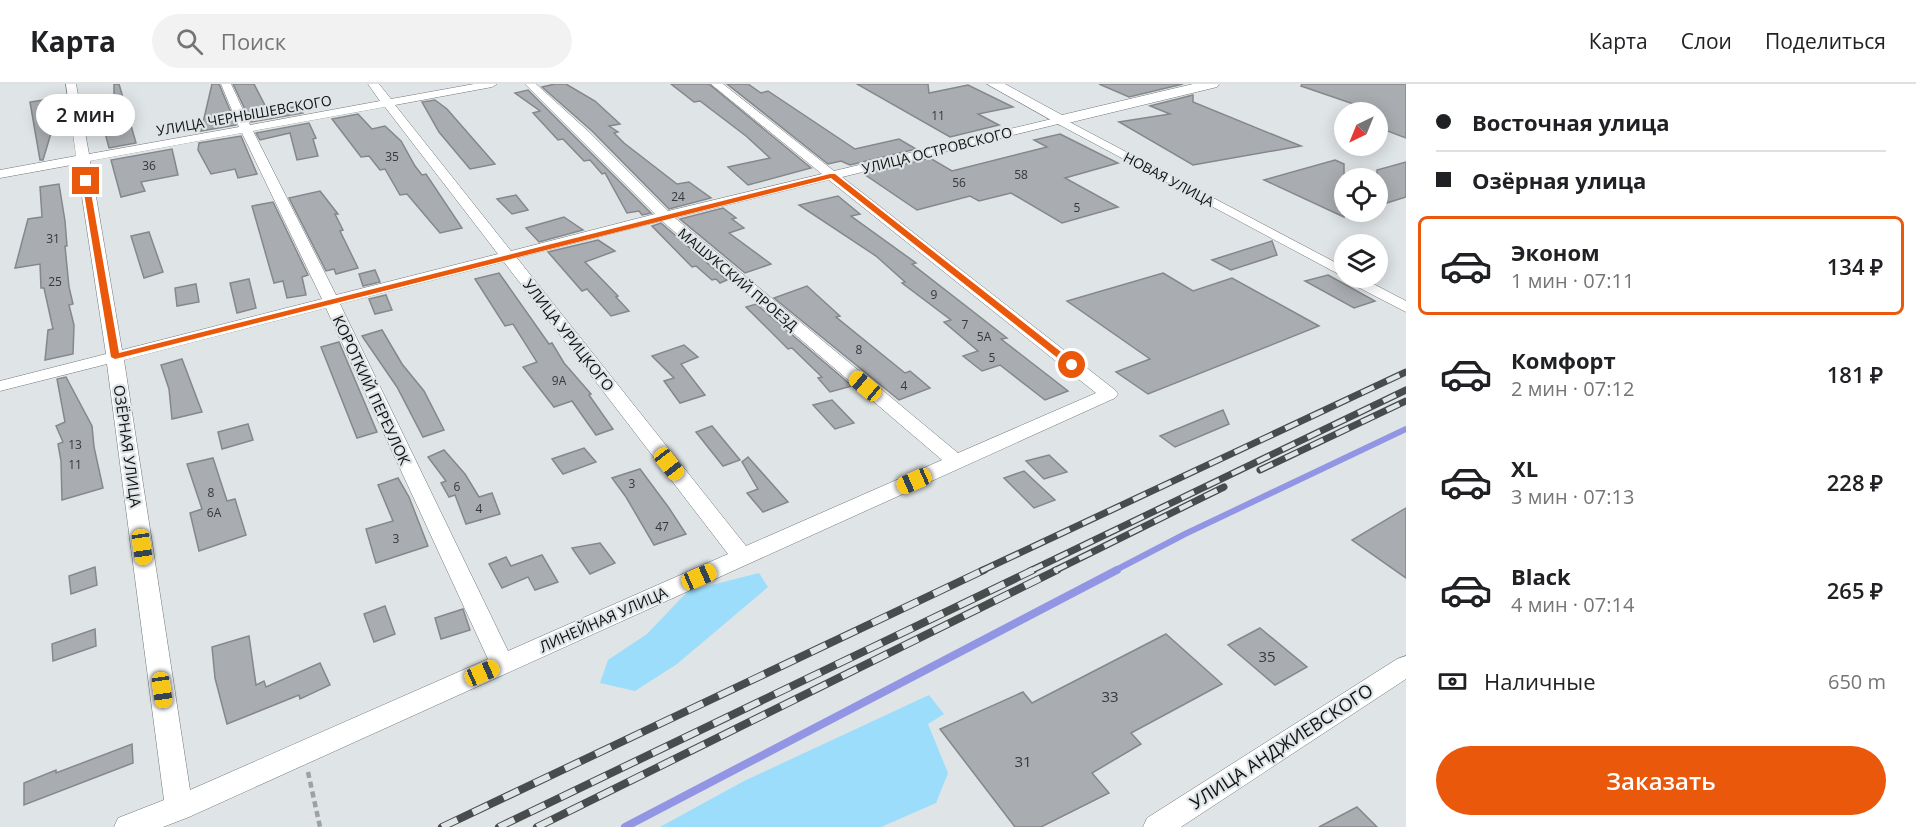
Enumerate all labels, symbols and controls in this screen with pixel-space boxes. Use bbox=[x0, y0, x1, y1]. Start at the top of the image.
search box bbox=[152, 14, 572, 68]
text: Карта bbox=[30, 22, 116, 60]
icon: search bbox=[173, 25, 206, 58]
text: Поиск bbox=[221, 26, 286, 56]
text: Карта bbox=[1589, 27, 1648, 55]
text: Слои bbox=[1681, 27, 1732, 55]
text: Поделиться bbox=[1765, 27, 1886, 55]
street label: УЛИЦА ЧЕРНЫШЕВСКОГО bbox=[155, 90, 333, 140]
callout: 2 мин bbox=[36, 94, 136, 136]
text: 2 мин bbox=[56, 101, 115, 128]
north arrow bbox=[1334, 102, 1388, 156]
map controls bbox=[1334, 102, 1388, 288]
house number: 11 bbox=[931, 107, 945, 124]
text: Восточная улица bbox=[1472, 107, 1670, 137]
street label: УЛИЦА ОСТРОВСКОГО bbox=[860, 122, 1014, 178]
street label: НОВАЯ УЛИЦА bbox=[1120, 147, 1218, 211]
house number: 35 bbox=[385, 148, 399, 165]
house number: 36 bbox=[142, 157, 156, 174]
text: Озёрная улица bbox=[1472, 165, 1646, 195]
house number: 58 bbox=[1014, 166, 1028, 183]
route end bbox=[72, 167, 99, 194]
button: locate bbox=[1334, 168, 1388, 222]
house number: 56 bbox=[952, 174, 966, 191]
house number: 24 bbox=[671, 188, 685, 205]
house number: 5 bbox=[1074, 199, 1081, 216]
street label: МАШУКСКИЙ ПРОЕЗД bbox=[674, 223, 802, 335]
house number: 31 bbox=[46, 230, 60, 247]
button: layers bbox=[1334, 234, 1388, 288]
text: Эконом bbox=[1511, 237, 1600, 267]
icon: car bbox=[1439, 239, 1493, 293]
text: 134 ₽ bbox=[1827, 251, 1883, 281]
text: 1 мин · 07:11 bbox=[1511, 267, 1634, 294]
house number: 25 bbox=[48, 273, 62, 290]
street label: УЛИЦА УРИЦКОГО bbox=[519, 275, 619, 395]
house number: 9 bbox=[931, 286, 938, 303]
street label: КОРОТКИЙ ПЕРЕУЛОК bbox=[329, 312, 416, 469]
house number: 7 bbox=[962, 316, 969, 333]
house number: 5А bbox=[977, 328, 992, 345]
house number: 8 bbox=[856, 341, 863, 358]
text: Комфорт bbox=[1511, 345, 1616, 375]
icon: car bbox=[1439, 347, 1493, 401]
house number: 5 bbox=[989, 349, 996, 366]
route start bbox=[1058, 351, 1085, 378]
text: 181 ₽ bbox=[1827, 359, 1883, 389]
car bbox=[845, 368, 885, 404]
house number: 9А bbox=[552, 372, 567, 389]
text: 2 мин · 07:12 bbox=[1511, 375, 1634, 402]
house number: 4 bbox=[901, 377, 908, 394]
street label: ОЗЁРНАЯ УЛИЦА bbox=[110, 383, 147, 509]
house number: 13 bbox=[68, 436, 82, 453]
car bbox=[651, 444, 687, 484]
text: XL bbox=[1511, 453, 1538, 483]
icon: car bbox=[1439, 455, 1493, 509]
house number: 11 bbox=[68, 456, 82, 473]
car bbox=[894, 465, 934, 497]
text: 228 ₽ bbox=[1827, 467, 1883, 497]
house number: 3 bbox=[629, 475, 636, 492]
house number: 6 bbox=[454, 478, 461, 495]
text: 3 мин · 07:13 bbox=[1511, 483, 1634, 510]
house number: 8 bbox=[208, 484, 215, 501]
house number: 4 bbox=[476, 500, 483, 517]
house number: 6А bbox=[207, 504, 222, 521]
house number: 47 bbox=[655, 518, 669, 535]
car bbox=[131, 528, 153, 566]
house number: 3 bbox=[393, 530, 400, 547]
car bbox=[679, 561, 719, 593]
text: Black bbox=[1511, 561, 1571, 591]
icon: car bbox=[1439, 563, 1493, 617]
text: 265 ₽ bbox=[1827, 575, 1883, 605]
street label: ЛИНЕЙНАЯ УЛИЦА bbox=[536, 582, 671, 656]
text: 4 мин · 07:14 bbox=[1511, 591, 1634, 618]
house number: 35 bbox=[1258, 646, 1276, 666]
car bbox=[462, 657, 502, 689]
icon: cash bbox=[1436, 665, 1469, 698]
text: Наличные bbox=[1484, 666, 1596, 696]
text: 650 m bbox=[1828, 668, 1886, 695]
car bbox=[151, 671, 173, 709]
street label: УЛИЦА АНДЖИЕВСКОГО bbox=[1185, 678, 1377, 814]
house number: 33 bbox=[1101, 686, 1119, 706]
button: Заказать bbox=[1436, 746, 1886, 815]
house number: 31 bbox=[1014, 751, 1032, 771]

